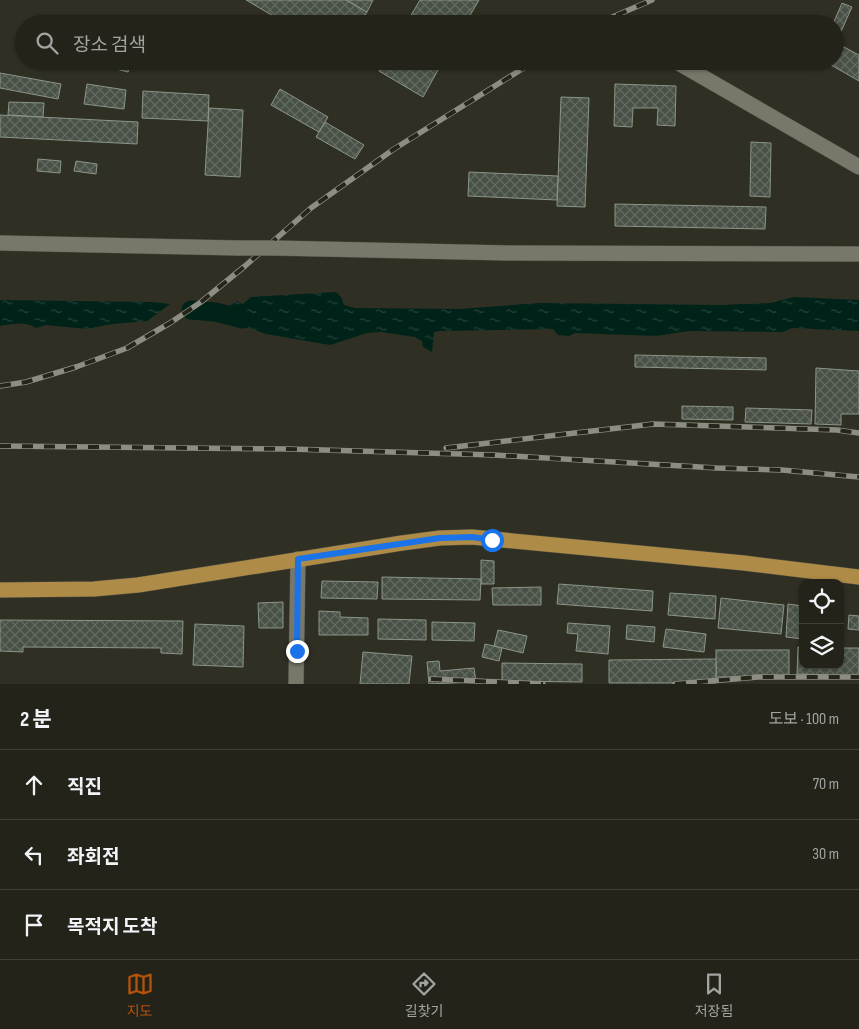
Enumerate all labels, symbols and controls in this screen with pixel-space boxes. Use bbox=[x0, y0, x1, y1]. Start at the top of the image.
search box bbox=[15, 15, 844, 70]
icon: search bbox=[33, 29, 61, 57]
text: 장소 검색 bbox=[73, 34, 146, 57]
route start bbox=[481, 529, 504, 552]
map controls bbox=[799, 579, 844, 669]
button: locate bbox=[799, 579, 844, 624]
button: layers bbox=[799, 624, 844, 669]
route end bbox=[286, 640, 309, 663]
text: 2 분 bbox=[20, 707, 52, 732]
text: 도보 · 100 m bbox=[769, 710, 839, 729]
icon: ahead bbox=[20, 771, 48, 799]
text: 70 m bbox=[813, 775, 839, 794]
text: 직진 bbox=[67, 776, 102, 799]
icon: left bbox=[20, 841, 48, 869]
text: 30 m bbox=[812, 845, 839, 864]
text: 좌회전 bbox=[67, 846, 119, 869]
icon: arrive bbox=[20, 911, 48, 939]
text: 목적지 도착 bbox=[67, 916, 157, 939]
tab: 지도 bbox=[126, 970, 154, 1020]
tab: 길찾기 bbox=[405, 970, 443, 1020]
tab: 저장됨 bbox=[695, 970, 733, 1020]

